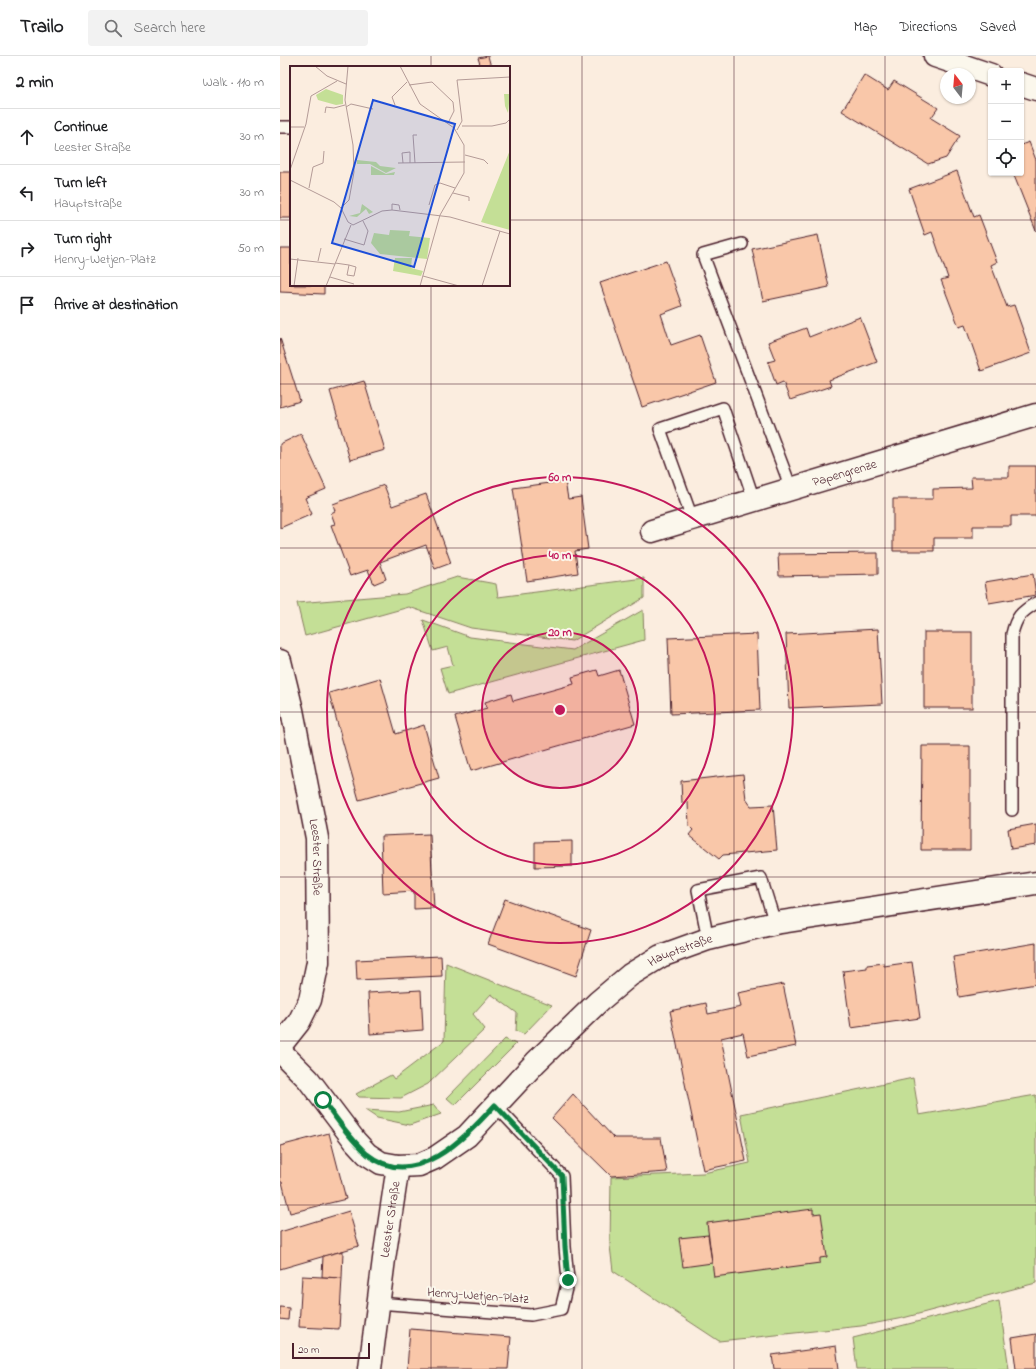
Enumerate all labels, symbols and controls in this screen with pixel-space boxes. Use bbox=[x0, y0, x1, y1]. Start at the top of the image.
search box bbox=[88, 10, 368, 46]
text: Trailo bbox=[20, 14, 64, 41]
icon: search bbox=[102, 17, 124, 39]
text: Search here bbox=[134, 17, 205, 39]
text: Map bbox=[854, 17, 877, 38]
text: Directions bbox=[899, 17, 957, 38]
text: Saved bbox=[979, 17, 1016, 38]
inset map bbox=[290, 66, 510, 286]
north arrow bbox=[940, 68, 976, 104]
map controls bbox=[988, 68, 1024, 176]
button: + bbox=[988, 68, 1024, 104]
text: 2 min bbox=[16, 70, 53, 95]
text: Walk · 110 m bbox=[203, 73, 264, 92]
button: − bbox=[988, 104, 1024, 140]
text: Continue bbox=[54, 116, 108, 138]
icon: ahead bbox=[16, 126, 38, 148]
text: 30 m bbox=[240, 127, 264, 146]
text: Leester Straße bbox=[54, 138, 131, 157]
button: locate bbox=[988, 140, 1024, 176]
text: Turn left bbox=[54, 172, 107, 194]
icon: left bbox=[16, 182, 38, 204]
text: 30 m bbox=[240, 183, 264, 202]
text: Hauptstraße bbox=[54, 194, 122, 213]
text: Turn right bbox=[54, 228, 112, 250]
icon: right bbox=[16, 238, 38, 260]
text: 50 m bbox=[238, 239, 264, 258]
text: Henry-Wetjen-Platz bbox=[54, 250, 156, 269]
icon: arrive bbox=[16, 294, 38, 316]
text: Arrive at destination bbox=[54, 294, 178, 316]
street label: Papengrenze bbox=[810, 454, 879, 492]
text: 60 m bbox=[548, 469, 572, 487]
text: 40 m bbox=[548, 547, 572, 565]
text: 20 m bbox=[547, 624, 572, 642]
centre of rings bbox=[553, 703, 567, 717]
street label: Leester Straße bbox=[304, 817, 327, 896]
street label: Hauptstraße bbox=[644, 929, 714, 971]
route start bbox=[314, 1091, 332, 1109]
street label: Leester Straße bbox=[375, 1180, 405, 1259]
route end bbox=[559, 1271, 577, 1289]
street label: Henry-Wetjen-Platz bbox=[427, 1283, 530, 1310]
scale bar bbox=[292, 1341, 370, 1360]
text: 20 m bbox=[298, 1342, 320, 1358]

